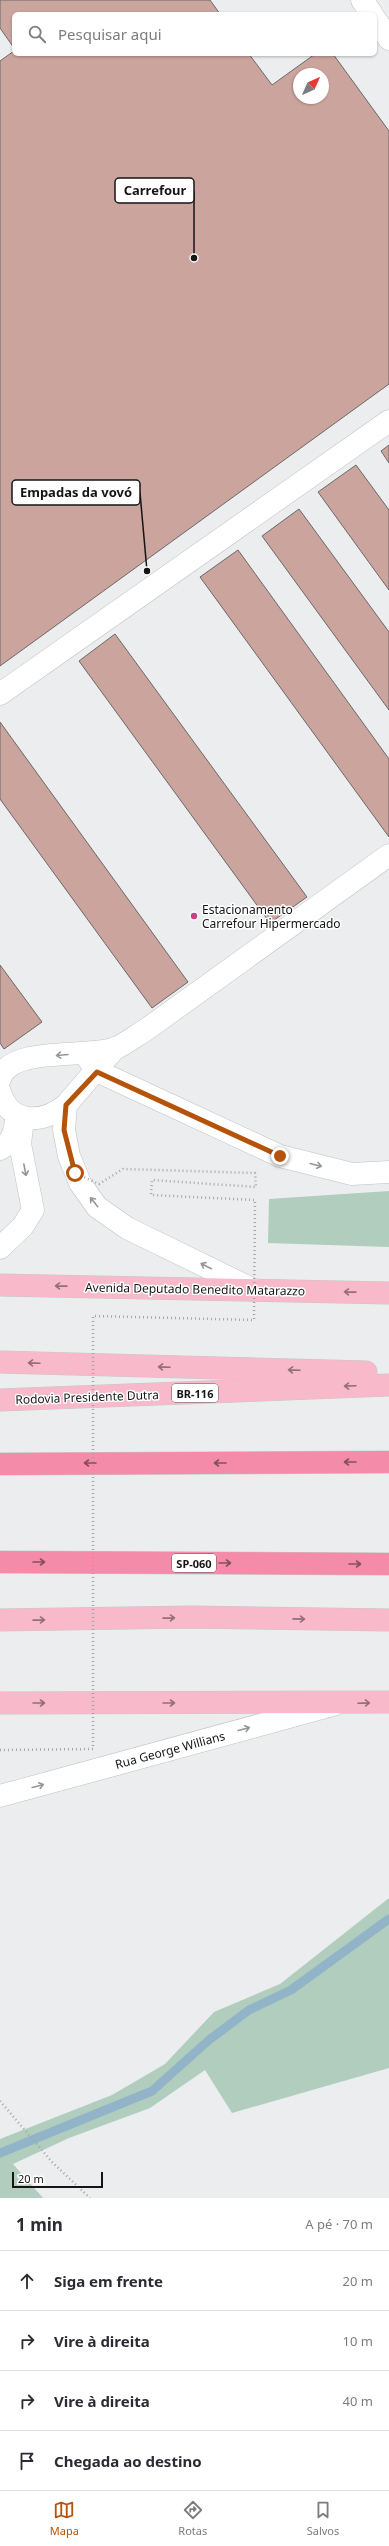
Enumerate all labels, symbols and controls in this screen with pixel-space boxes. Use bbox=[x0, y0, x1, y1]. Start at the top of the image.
search box bbox=[12, 12, 377, 56]
icon: search bbox=[26, 23, 48, 45]
text: Pesquisar aqui bbox=[58, 24, 162, 44]
north arrow bbox=[293, 68, 329, 104]
callout: Carrefour bbox=[115, 178, 194, 203]
text: Carrefour bbox=[124, 181, 187, 199]
callout: Empadas da vovó bbox=[12, 480, 140, 505]
text: Empadas da vovó bbox=[20, 483, 132, 501]
place label: Estacionamento Carrefour Hipermercado bbox=[202, 901, 341, 932]
marker: Estacionamento Carrefour Hipermercado bbox=[189, 911, 199, 921]
one-way arrow bbox=[56, 1051, 69, 1059]
route end bbox=[271, 1147, 289, 1165]
one-way arrow bbox=[309, 1162, 322, 1169]
one-way arrow bbox=[22, 1163, 30, 1176]
route start bbox=[66, 1164, 84, 1182]
one-way arrow bbox=[90, 1197, 98, 1208]
one-way arrow bbox=[201, 1262, 213, 1269]
street label: Avenida Deputado Benedito Matarazzo bbox=[85, 1279, 305, 1299]
one-way arrow bbox=[55, 1282, 68, 1290]
one-way arrow bbox=[344, 1288, 357, 1296]
one-way arrow bbox=[28, 1359, 41, 1367]
one-way arrow bbox=[158, 1363, 171, 1370]
one-way arrow bbox=[288, 1366, 301, 1374]
one-way arrow bbox=[344, 1383, 357, 1390]
road number: BR-116 bbox=[172, 1384, 218, 1402]
street label: Rodovia Presidente Dutra bbox=[15, 1386, 159, 1408]
one-way arrow bbox=[344, 1458, 357, 1466]
one-way arrow bbox=[84, 1459, 97, 1467]
one-way arrow bbox=[214, 1459, 227, 1466]
road number: SP-060 bbox=[172, 1554, 216, 1572]
one-way arrow bbox=[32, 1558, 45, 1566]
one-way arrow bbox=[218, 1559, 231, 1567]
one-way arrow bbox=[348, 1560, 361, 1568]
one-way arrow bbox=[162, 1614, 175, 1622]
one-way arrow bbox=[292, 1615, 305, 1623]
one-way arrow bbox=[32, 1616, 45, 1624]
one-way arrow bbox=[32, 1699, 45, 1707]
one-way arrow bbox=[162, 1699, 175, 1707]
one-way arrow bbox=[357, 1699, 370, 1706]
one-way arrow bbox=[237, 1725, 250, 1733]
street label: Rua George Willians bbox=[113, 1727, 227, 1773]
one-way arrow bbox=[31, 1782, 44, 1789]
scale bar bbox=[12, 2170, 103, 2189]
text: 20 m bbox=[18, 2171, 44, 2186]
text: 1 min bbox=[16, 2213, 63, 2236]
text: A pé · 70 m bbox=[305, 2215, 373, 2233]
icon: ahead bbox=[16, 2270, 38, 2292]
text: Siga em frente bbox=[54, 2271, 163, 2291]
text: 20 m bbox=[343, 2272, 373, 2290]
icon: right bbox=[16, 2330, 38, 2352]
text: Vire à direita bbox=[54, 2331, 150, 2351]
text: 10 m bbox=[343, 2332, 373, 2350]
icon: right bbox=[16, 2390, 38, 2412]
text: Vire à direita bbox=[54, 2391, 150, 2411]
text: 40 m bbox=[343, 2392, 373, 2410]
icon: arrive bbox=[16, 2450, 38, 2472]
text: Chegada ao destino bbox=[54, 2451, 202, 2471]
tab: Mapa bbox=[50, 2499, 79, 2538]
tab: Rotas bbox=[178, 2499, 207, 2538]
tab: Salvos bbox=[307, 2499, 339, 2538]

